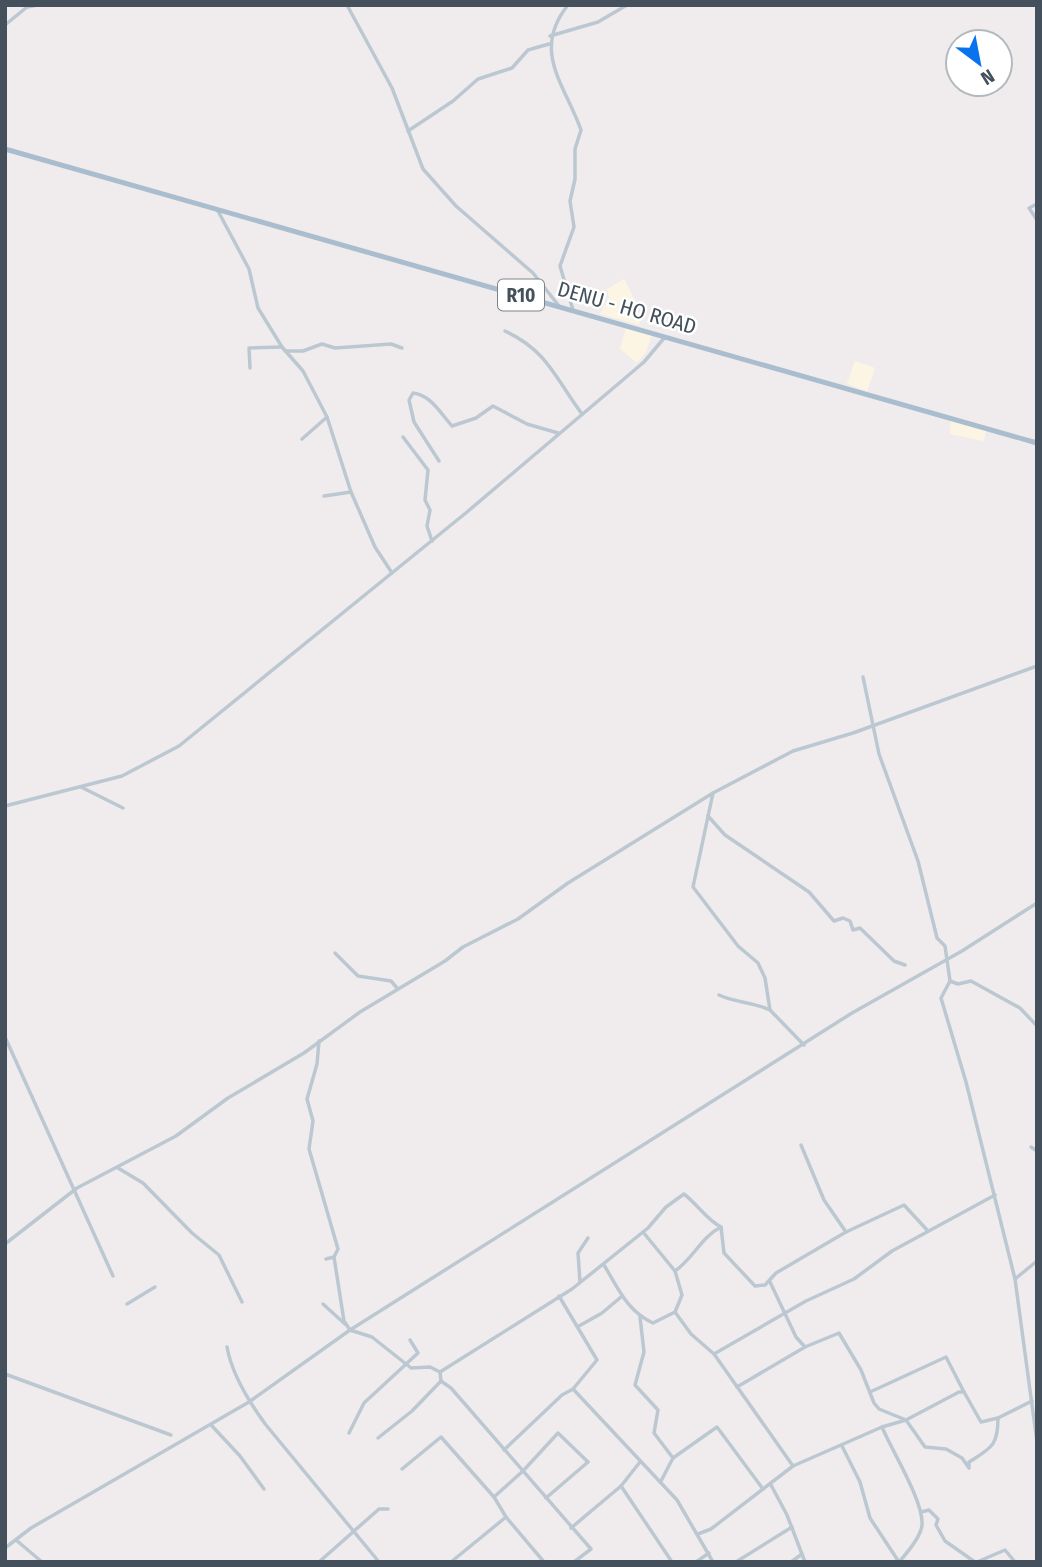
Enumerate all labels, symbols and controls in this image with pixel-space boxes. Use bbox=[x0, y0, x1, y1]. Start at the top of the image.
north arrow bbox=[944, 28, 1014, 98]
text: N bbox=[977, 64, 999, 90]
street label: DENU - HO ROAD bbox=[555, 276, 699, 340]
road number: R10 bbox=[498, 280, 544, 310]

